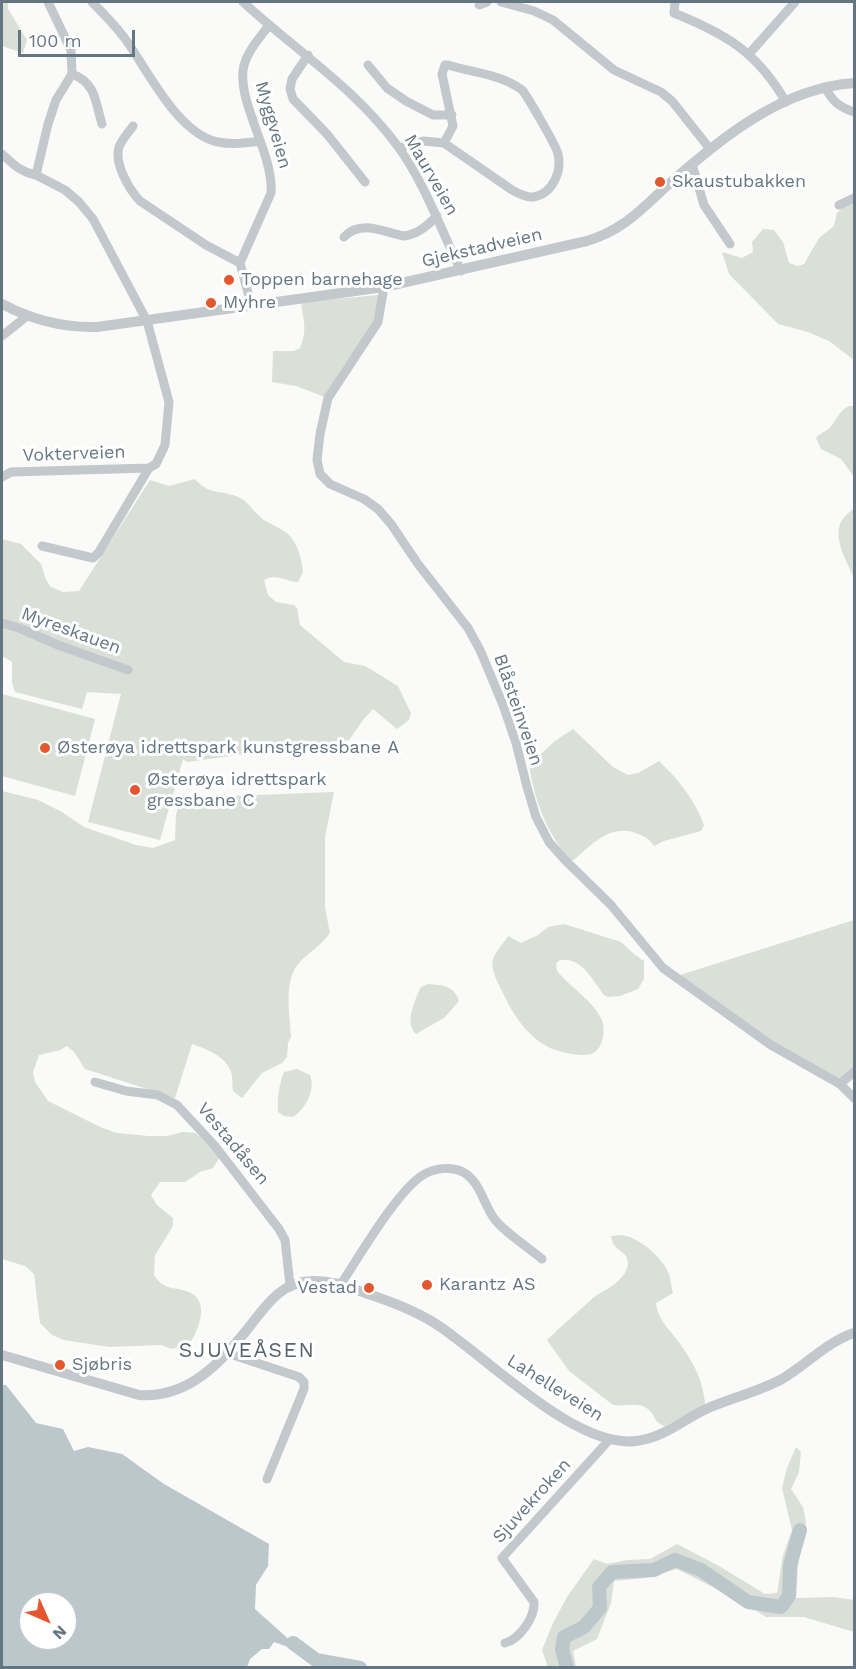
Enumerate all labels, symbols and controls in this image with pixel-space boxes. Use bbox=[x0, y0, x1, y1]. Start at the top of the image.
scale bar bbox=[21, 18, 138, 56]
text: 100 m bbox=[29, 30, 82, 51]
street label: Myggveien bbox=[250, 79, 296, 171]
street label: Maurveien bbox=[399, 131, 463, 219]
place label: Skaustubakken bbox=[672, 171, 806, 193]
marker: Skaustubakken bbox=[653, 175, 667, 189]
street label: Gjekstadveien bbox=[420, 224, 544, 272]
place label: Toppen barnehage bbox=[241, 269, 403, 291]
marker: Toppen barnehage bbox=[222, 273, 236, 287]
place label: Myhre bbox=[223, 292, 276, 314]
marker: Myhre bbox=[204, 296, 218, 310]
street label: Vokterveien bbox=[22, 441, 126, 467]
street label: Myreskauen bbox=[18, 603, 124, 659]
street label: Blåsteinveien bbox=[489, 651, 547, 769]
place label: Østerøya idrettspark kunstgressbane A bbox=[57, 737, 399, 759]
marker: Østerøya idrettspark kunstgressbane A bbox=[38, 741, 52, 755]
place label: Østerøya idrettspark gressbane C bbox=[147, 769, 327, 812]
marker: Østerøya idrettspark gressbane C bbox=[128, 783, 142, 797]
street label: Vestadåsen bbox=[192, 1098, 274, 1190]
place label: Karantz AS bbox=[439, 1274, 536, 1296]
place label: Vestad bbox=[297, 1277, 357, 1299]
marker: Karantz AS bbox=[420, 1278, 434, 1292]
marker: Vestad bbox=[362, 1281, 376, 1295]
district label: SJUVEÅSEN bbox=[179, 1338, 315, 1364]
street label: Lahelleveien bbox=[503, 1350, 607, 1426]
place label: Sjøbris bbox=[72, 1354, 132, 1376]
marker: Sjøbris bbox=[53, 1358, 67, 1372]
street label: Sjuvekroken bbox=[488, 1454, 576, 1548]
north arrow bbox=[18, 1591, 78, 1651]
text: N bbox=[49, 1622, 71, 1644]

